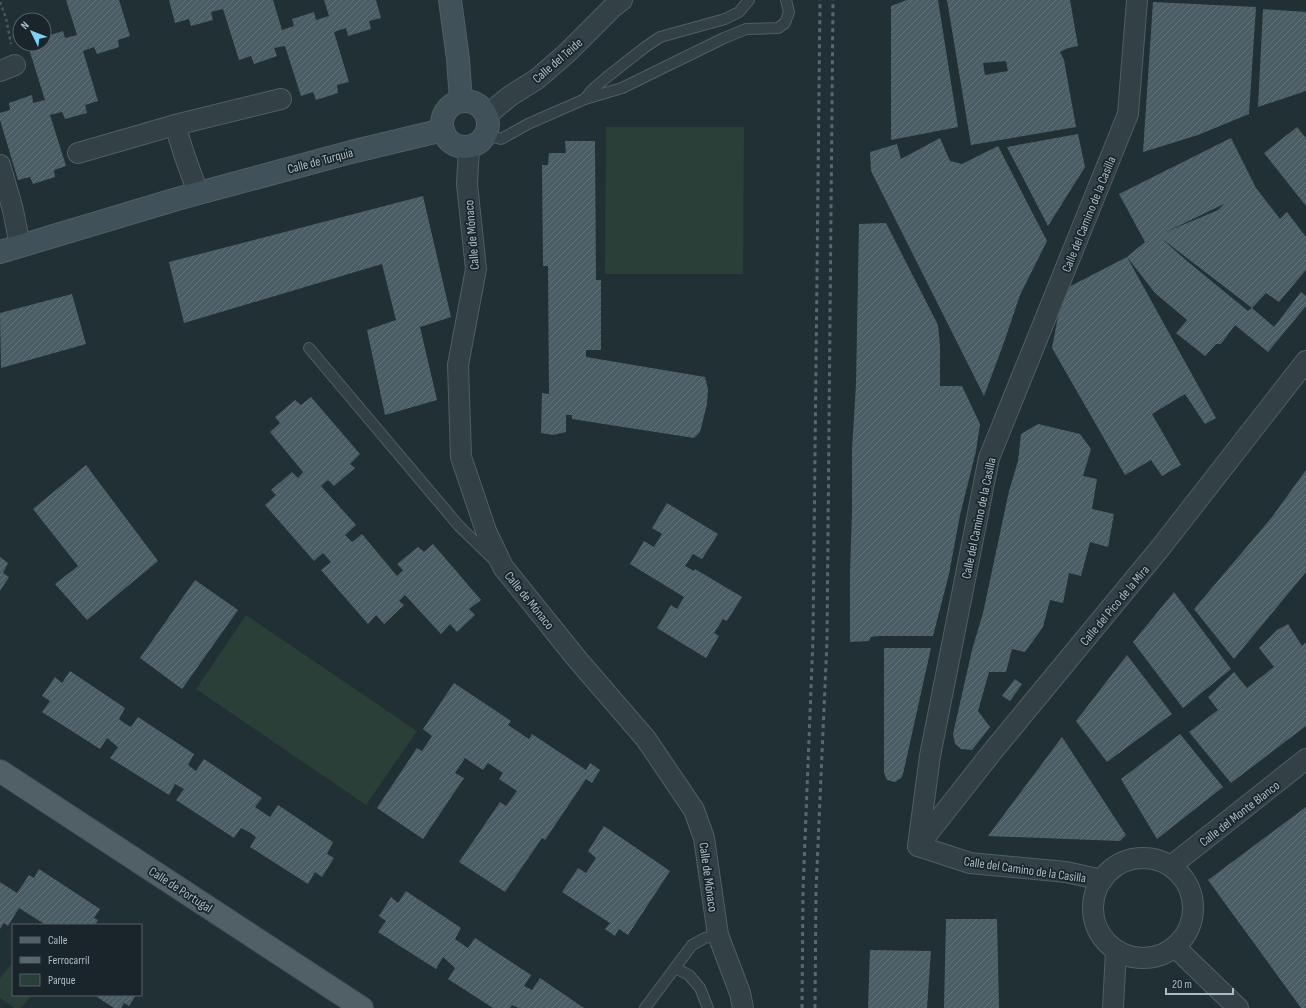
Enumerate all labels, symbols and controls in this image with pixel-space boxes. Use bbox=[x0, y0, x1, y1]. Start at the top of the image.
north arrow bbox=[12, 12, 52, 52]
text: N bbox=[18, 19, 32, 32]
street label: Calle del Teide bbox=[529, 35, 586, 87]
street label: Calle de Turquía bbox=[286, 145, 355, 177]
street label: Calle del Camino de la Casilla bbox=[1058, 154, 1119, 275]
street label: Calle de Mónaco bbox=[461, 199, 483, 271]
street label: Calle del Camino de la Casilla bbox=[958, 456, 1000, 580]
street label: Calle del Pico de la Mira bbox=[1077, 562, 1153, 649]
street label: Calle de Mónaco bbox=[501, 568, 558, 633]
street label: Calle del Monte Blanco bbox=[1196, 777, 1283, 850]
street label: Calle de Mónaco bbox=[695, 841, 721, 913]
street label: Calle del Camino de la Casilla bbox=[963, 853, 1087, 887]
street label: Calle de Portugal bbox=[146, 863, 215, 916]
legend bbox=[12, 924, 142, 996]
text: Calle bbox=[48, 933, 68, 948]
text: Ferrocarril bbox=[48, 953, 90, 968]
scale bar bbox=[1166, 970, 1233, 996]
text: Parque bbox=[48, 973, 76, 988]
text: 20 m bbox=[1172, 977, 1192, 992]

